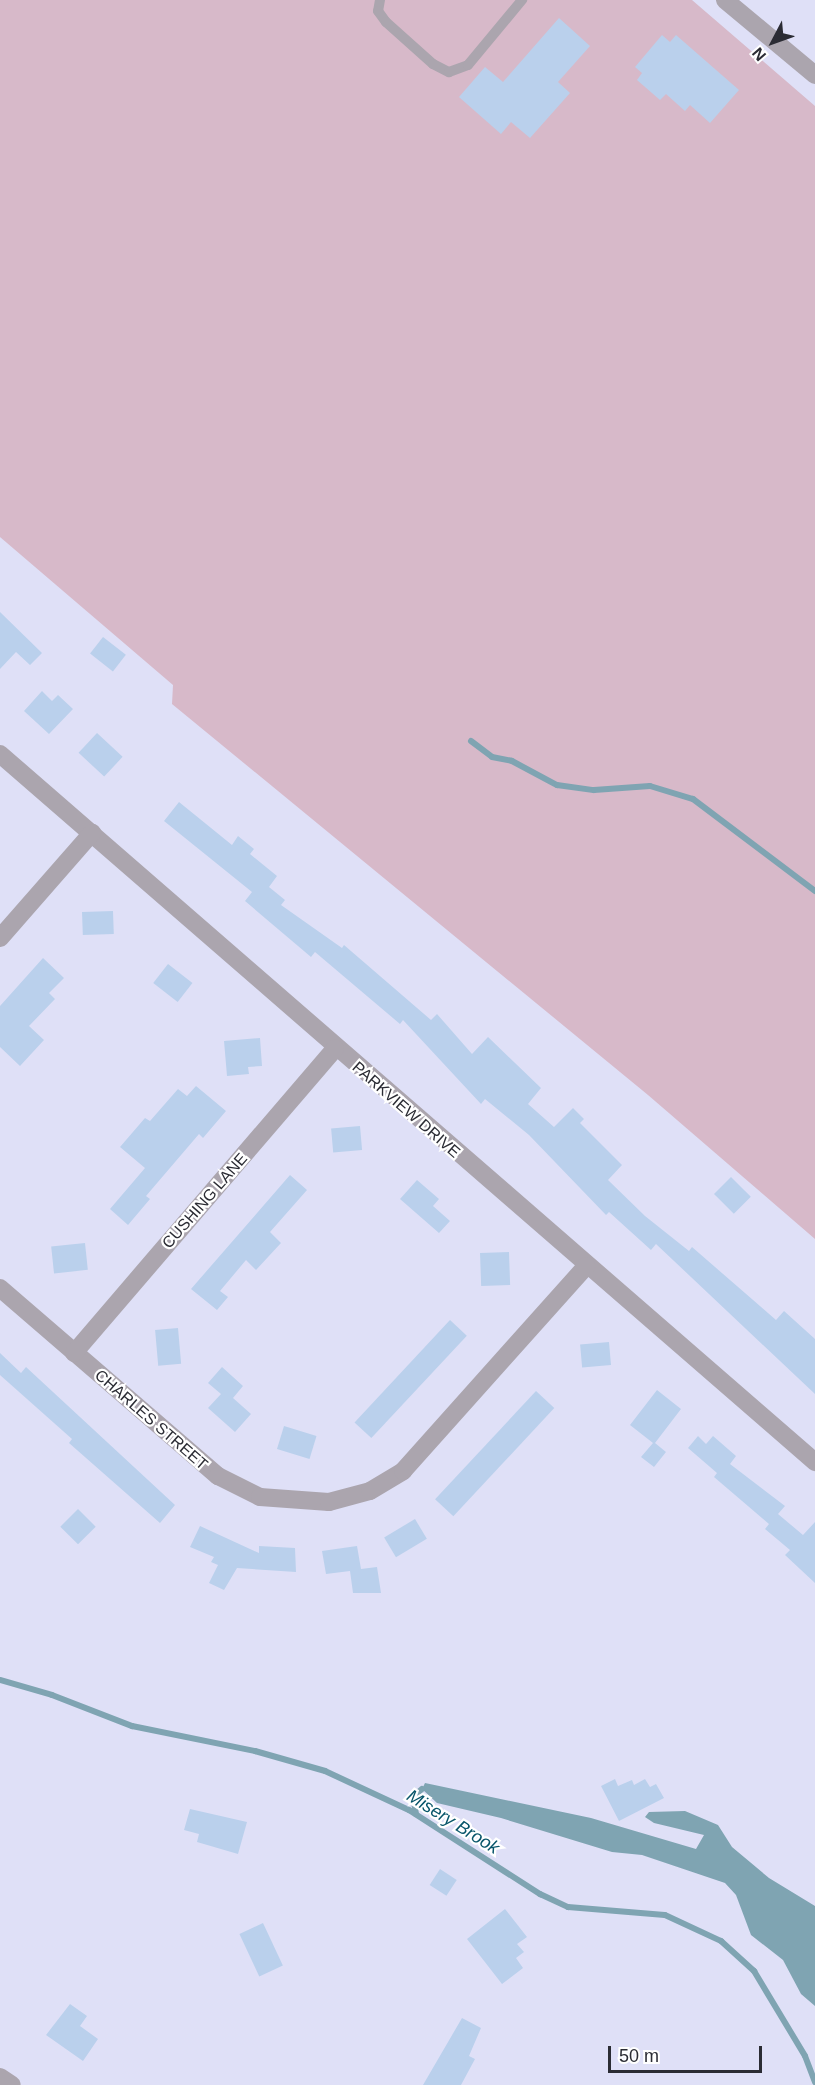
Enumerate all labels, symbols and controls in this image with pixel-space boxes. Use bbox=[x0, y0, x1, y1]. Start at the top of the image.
north arrow bbox=[743, 12, 803, 72]
text: N bbox=[749, 44, 769, 64]
street label: PARKVIEW DRIVE bbox=[348, 1058, 464, 1162]
street label: CUSHING LANE bbox=[158, 1149, 252, 1253]
street label: CHARLES STREET bbox=[91, 1366, 211, 1474]
water label: Misery Brook bbox=[403, 1785, 503, 1859]
scale bar bbox=[611, 2034, 766, 2072]
text: 50 m bbox=[619, 2046, 659, 2066]

